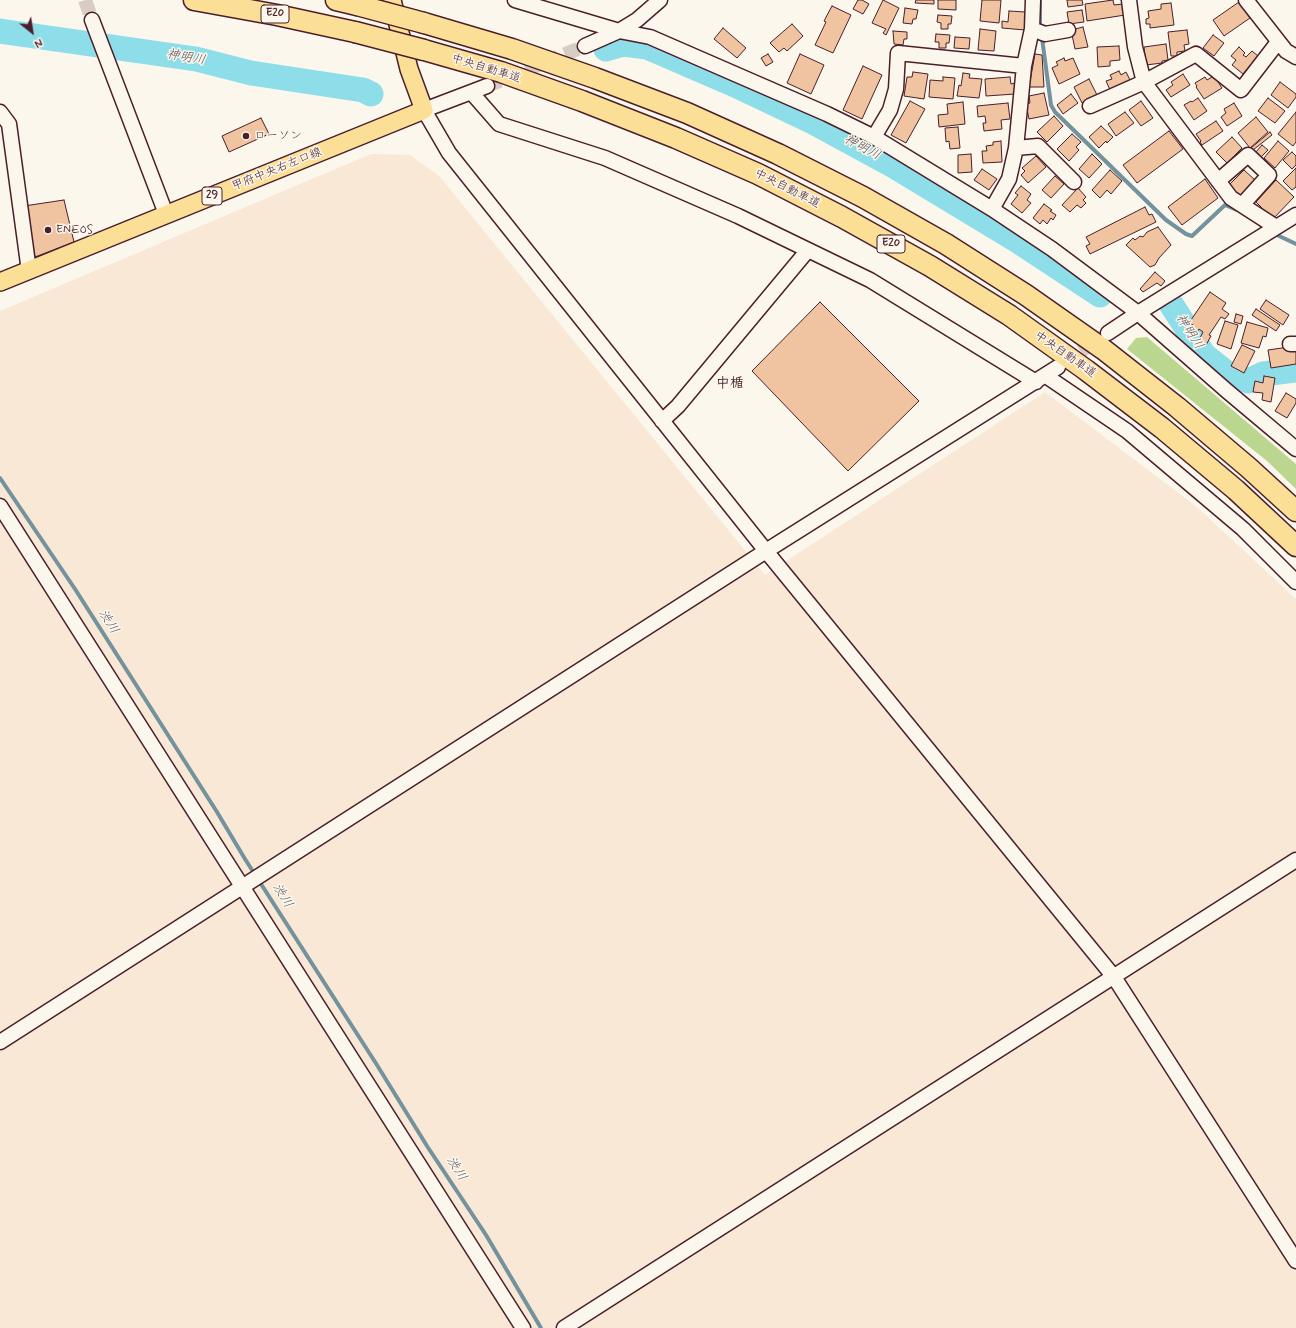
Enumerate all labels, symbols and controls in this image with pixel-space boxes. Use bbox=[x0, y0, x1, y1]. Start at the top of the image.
road number: E20 bbox=[261, 5, 289, 23]
north arrow bbox=[12, 12, 52, 52]
text: N bbox=[31, 34, 45, 50]
water label: 神明川 bbox=[165, 47, 207, 69]
street label: 中央自動車道 bbox=[449, 52, 523, 86]
place label: ローソン bbox=[254, 129, 302, 143]
marker: ローソン bbox=[241, 131, 251, 141]
water label: 神明川 bbox=[841, 132, 883, 164]
street label: 甲府中央右左口線 bbox=[230, 145, 324, 195]
street label: 中央自動車道 bbox=[752, 166, 822, 212]
road number: 29 bbox=[202, 187, 222, 205]
place label: ENEOS bbox=[56, 223, 93, 237]
marker: ENEOS bbox=[43, 225, 53, 235]
road number: E20 bbox=[877, 235, 905, 253]
water label: 神明川 bbox=[1172, 311, 1206, 353]
street label: 中央自動車道 bbox=[1031, 328, 1099, 382]
district label: 中楯 bbox=[716, 376, 744, 392]
water label: 渋川 bbox=[94, 607, 122, 637]
water label: 渋川 bbox=[268, 881, 296, 911]
water label: 渋川 bbox=[442, 1154, 470, 1184]

